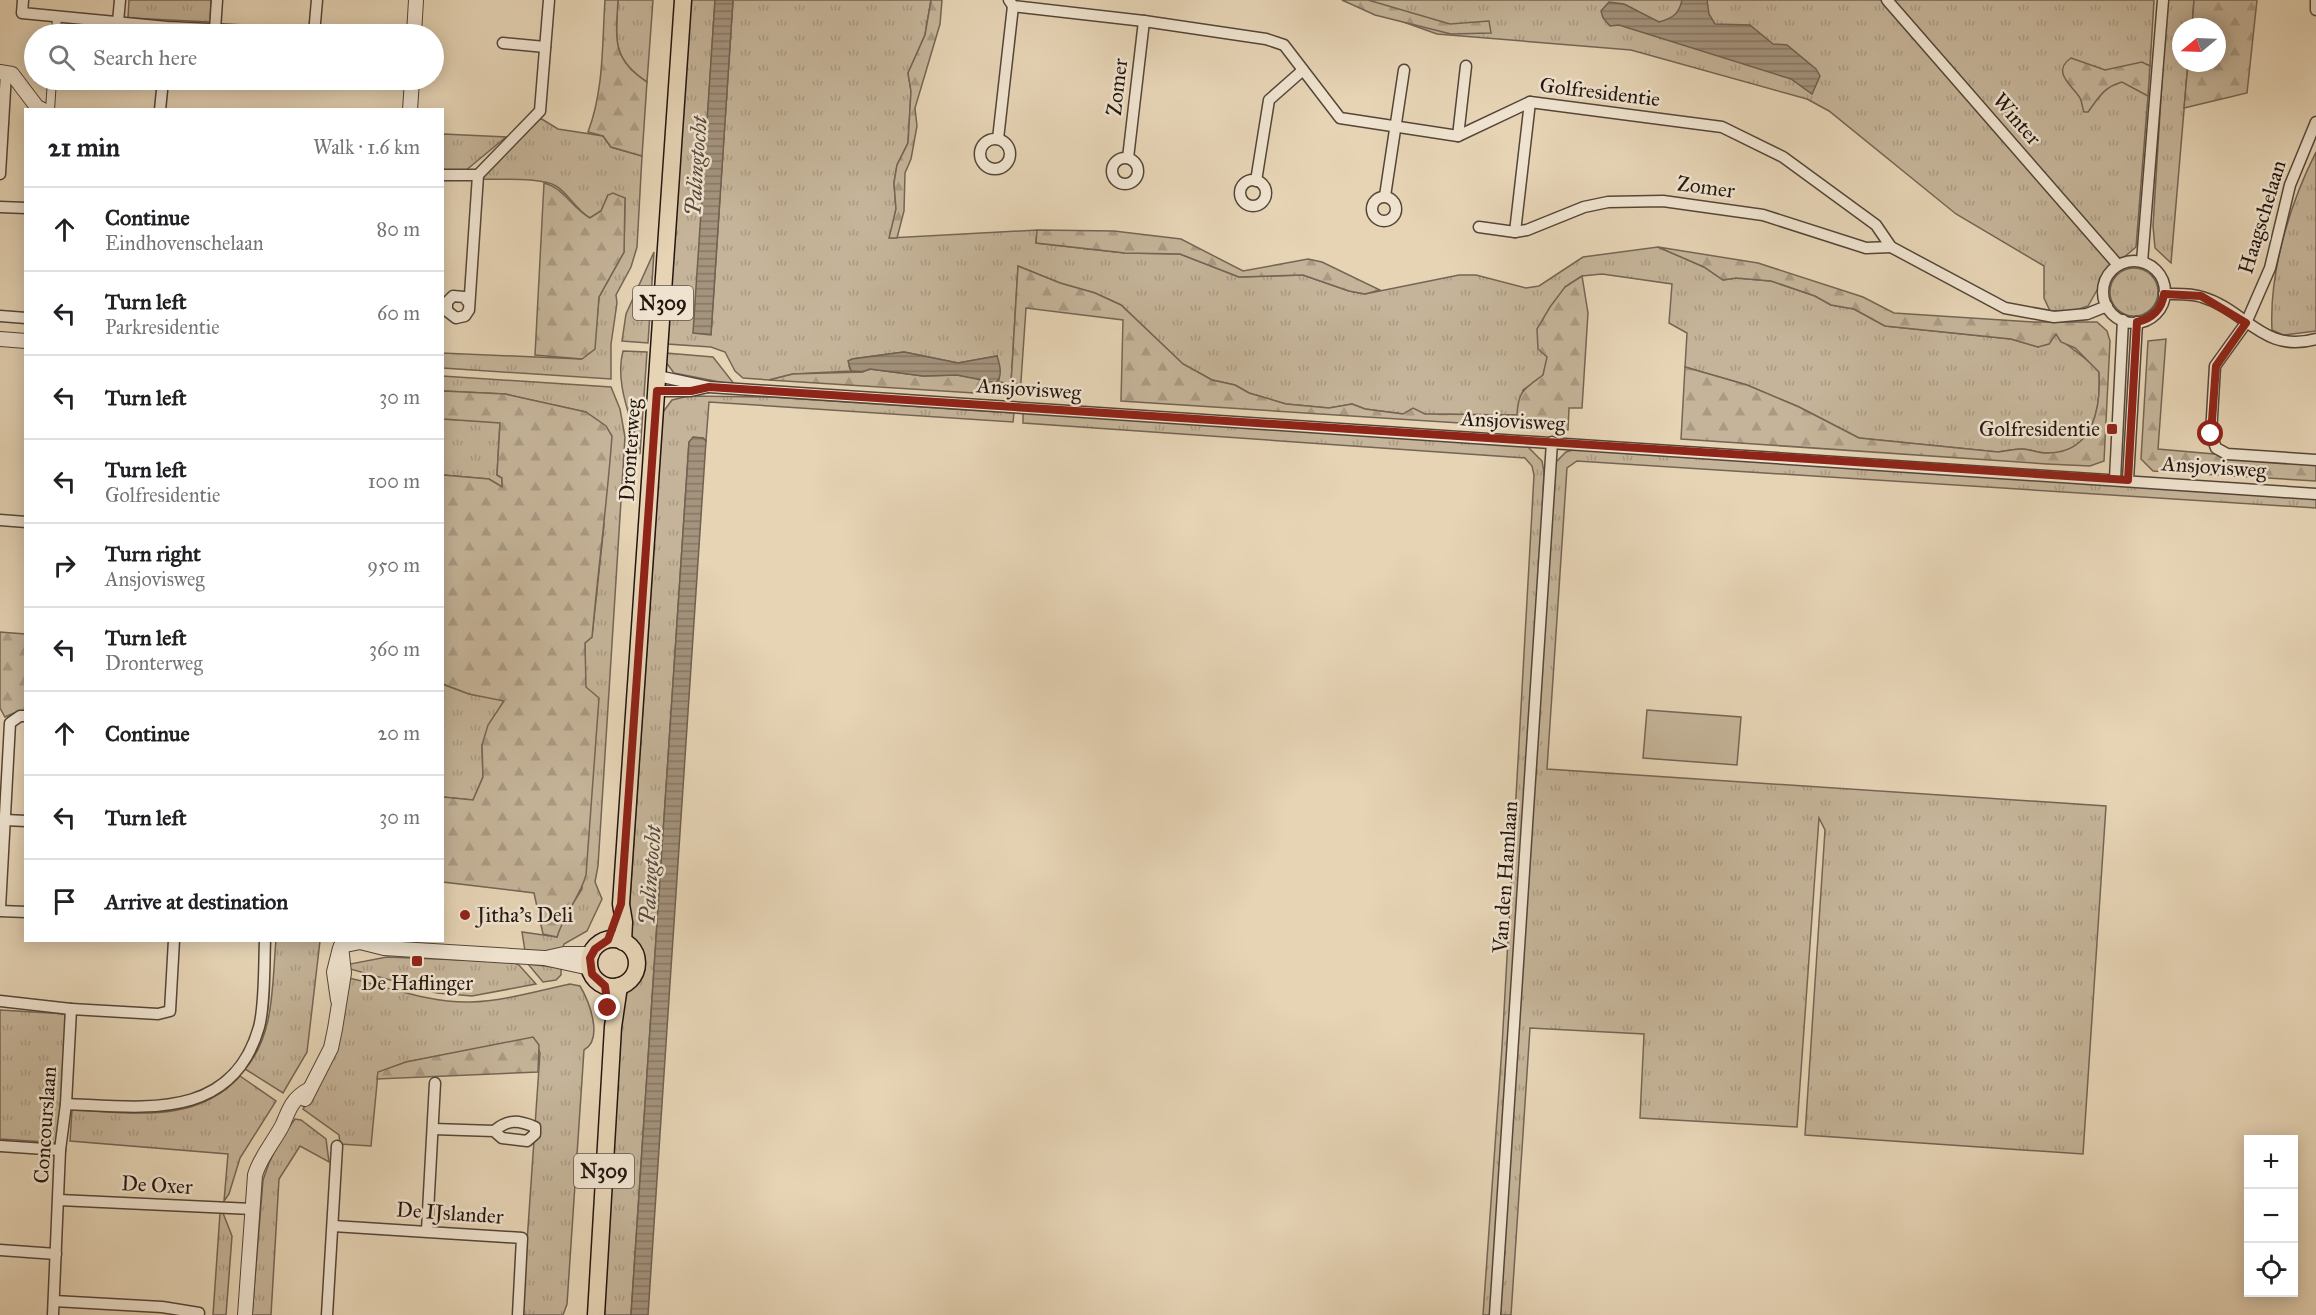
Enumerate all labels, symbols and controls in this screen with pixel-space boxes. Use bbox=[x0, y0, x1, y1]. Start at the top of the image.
north arrow bbox=[2172, 18, 2226, 72]
search box bbox=[24, 24, 444, 90]
icon: search bbox=[45, 41, 78, 74]
text: Search here bbox=[93, 44, 197, 71]
street label: Zomer bbox=[1101, 57, 1133, 117]
street label: Golfresidentie bbox=[1538, 72, 1662, 112]
street label: Winter bbox=[1987, 87, 2047, 151]
water label: Palingtocht bbox=[679, 114, 713, 217]
text: 21 min bbox=[48, 131, 120, 163]
text: Walk · 1.6 km bbox=[313, 135, 420, 159]
street label: Haagschelaan bbox=[2232, 157, 2292, 277]
street label: Zomer bbox=[1675, 170, 1737, 204]
text: Continue bbox=[105, 204, 190, 231]
icon: ahead bbox=[48, 213, 81, 246]
text: 80 m bbox=[377, 217, 420, 241]
text: Eindhovenschelaan bbox=[105, 231, 264, 255]
road number: N309 bbox=[633, 286, 693, 320]
text: Turn left bbox=[105, 288, 187, 315]
icon: left bbox=[48, 297, 81, 330]
text: 60 m bbox=[377, 301, 420, 325]
text: Parkresidentie bbox=[105, 315, 220, 339]
street label: Ansjovisweg bbox=[975, 372, 1082, 406]
icon: left bbox=[48, 381, 81, 414]
text: Turn left bbox=[105, 384, 187, 411]
text: 30 m bbox=[379, 385, 420, 409]
street label: Dronterweg bbox=[613, 398, 647, 502]
street label: Ansjovisweg bbox=[1459, 405, 1566, 437]
place label: Golfresidentie bbox=[1979, 416, 2100, 442]
route start bbox=[2197, 420, 2223, 446]
marker: Golfresidentie bbox=[2105, 422, 2119, 436]
street label: Ansjovisweg bbox=[2160, 450, 2267, 484]
text: Turn left bbox=[105, 456, 187, 483]
icon: left bbox=[48, 465, 81, 498]
text: 100 m bbox=[368, 469, 420, 493]
text: Golfresidentie bbox=[105, 483, 220, 507]
text: Turn right bbox=[105, 540, 201, 567]
icon: right bbox=[48, 549, 81, 582]
text: 950 m bbox=[367, 553, 420, 577]
text: Ansjovisweg bbox=[105, 567, 205, 591]
text: Turn left bbox=[105, 624, 187, 651]
icon: left bbox=[48, 633, 81, 666]
text: 360 m bbox=[369, 637, 420, 661]
text: Dronterweg bbox=[105, 651, 203, 675]
icon: ahead bbox=[48, 717, 81, 750]
text: Continue bbox=[105, 720, 190, 747]
text: 20 m bbox=[377, 721, 420, 745]
street label: Van den Hamlaan bbox=[1487, 800, 1523, 955]
icon: left bbox=[48, 801, 81, 834]
text: Turn left bbox=[105, 804, 187, 831]
text: 30 m bbox=[379, 805, 420, 829]
water label: Palingtocht bbox=[633, 823, 667, 926]
icon: arrive bbox=[48, 885, 81, 918]
text: Arrive at destination bbox=[105, 888, 288, 915]
place label: Jitha's Deli bbox=[475, 902, 573, 928]
marker: Jitha's Deli bbox=[458, 908, 472, 922]
marker: De Haflinger bbox=[410, 954, 424, 968]
place label: De Haflinger bbox=[361, 970, 473, 996]
route end bbox=[594, 994, 620, 1020]
street label: Concourslaan bbox=[28, 1065, 62, 1185]
map controls bbox=[2244, 1135, 2298, 1297]
button: + bbox=[2244, 1135, 2298, 1189]
road number: N309 bbox=[574, 1154, 634, 1188]
street label: De Oxer bbox=[121, 1170, 194, 1200]
button: − bbox=[2244, 1189, 2298, 1243]
street label: De IJslander bbox=[395, 1196, 505, 1230]
button: locate bbox=[2244, 1243, 2298, 1297]

